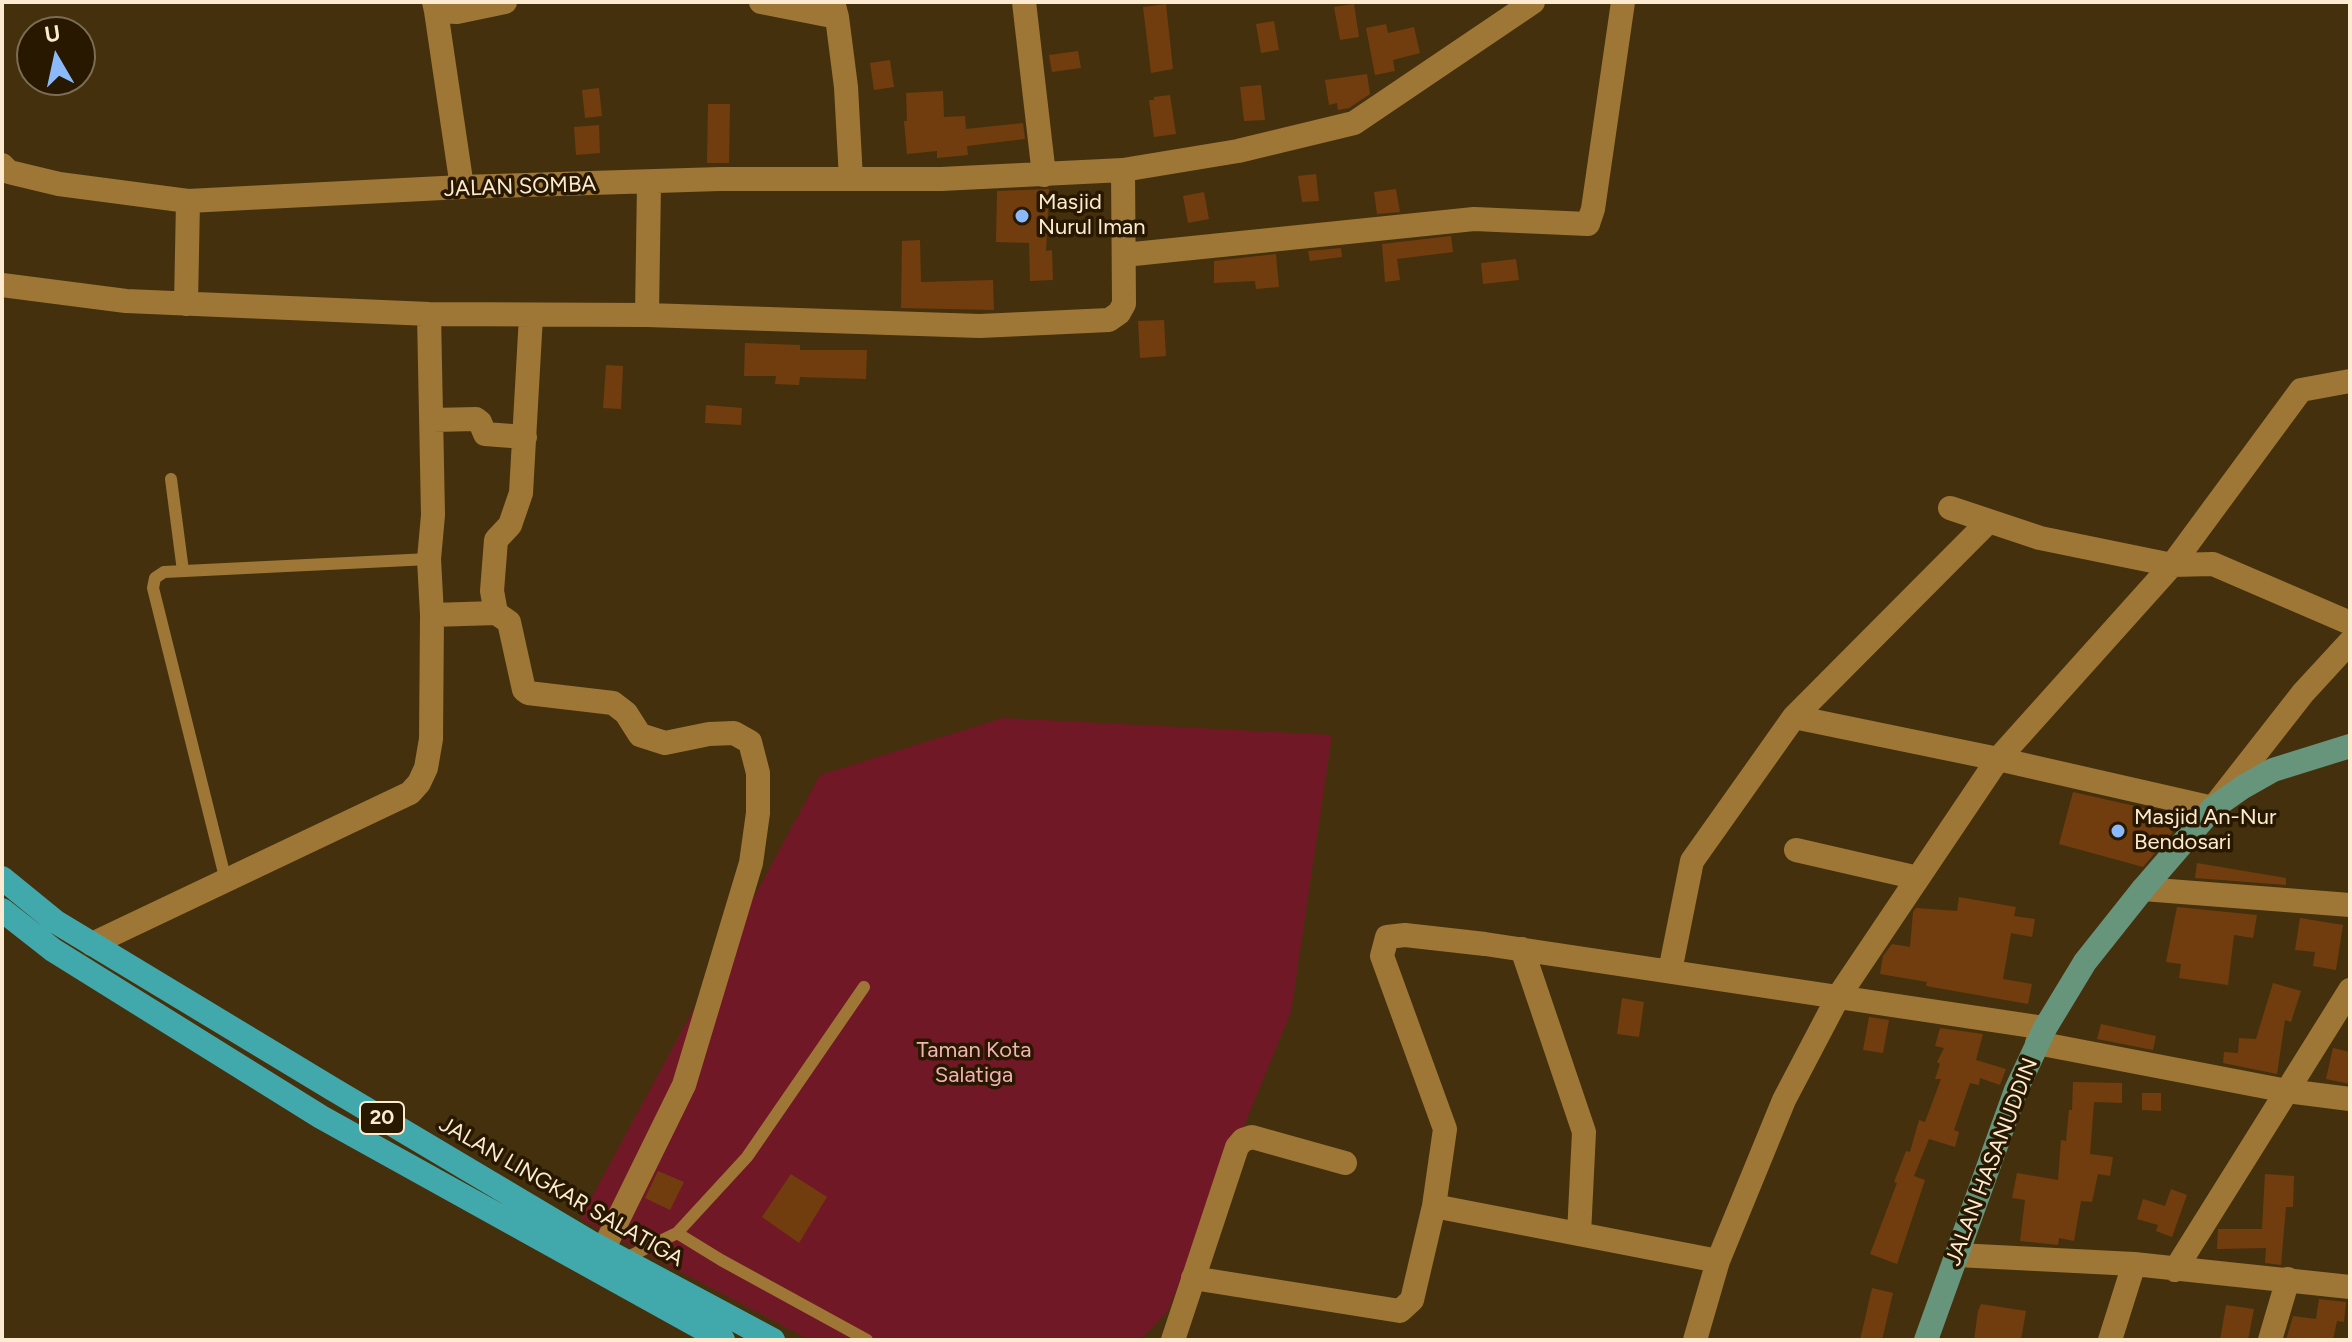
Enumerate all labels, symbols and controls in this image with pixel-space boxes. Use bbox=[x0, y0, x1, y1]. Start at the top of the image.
north arrow bbox=[16, 16, 96, 96]
text: U bbox=[43, 19, 62, 48]
street label: JALAN SOMBA bbox=[443, 171, 597, 203]
place label: Masjid Nurul Iman bbox=[1038, 190, 1145, 242]
marker: Masjid Nurul Iman bbox=[1013, 207, 1031, 225]
place label: Masjid An-Nur Bendosari bbox=[2134, 805, 2277, 856]
marker: Masjid An-Nur Bendosari bbox=[2109, 822, 2127, 840]
park label: Taman Kota Salatiga bbox=[916, 1038, 1032, 1090]
street label: JALAN HASANUDDIN bbox=[1940, 1054, 2044, 1270]
road number: 20 bbox=[360, 1102, 404, 1134]
street label: JALAN LINGKAR SALATIGA bbox=[434, 1111, 688, 1273]

